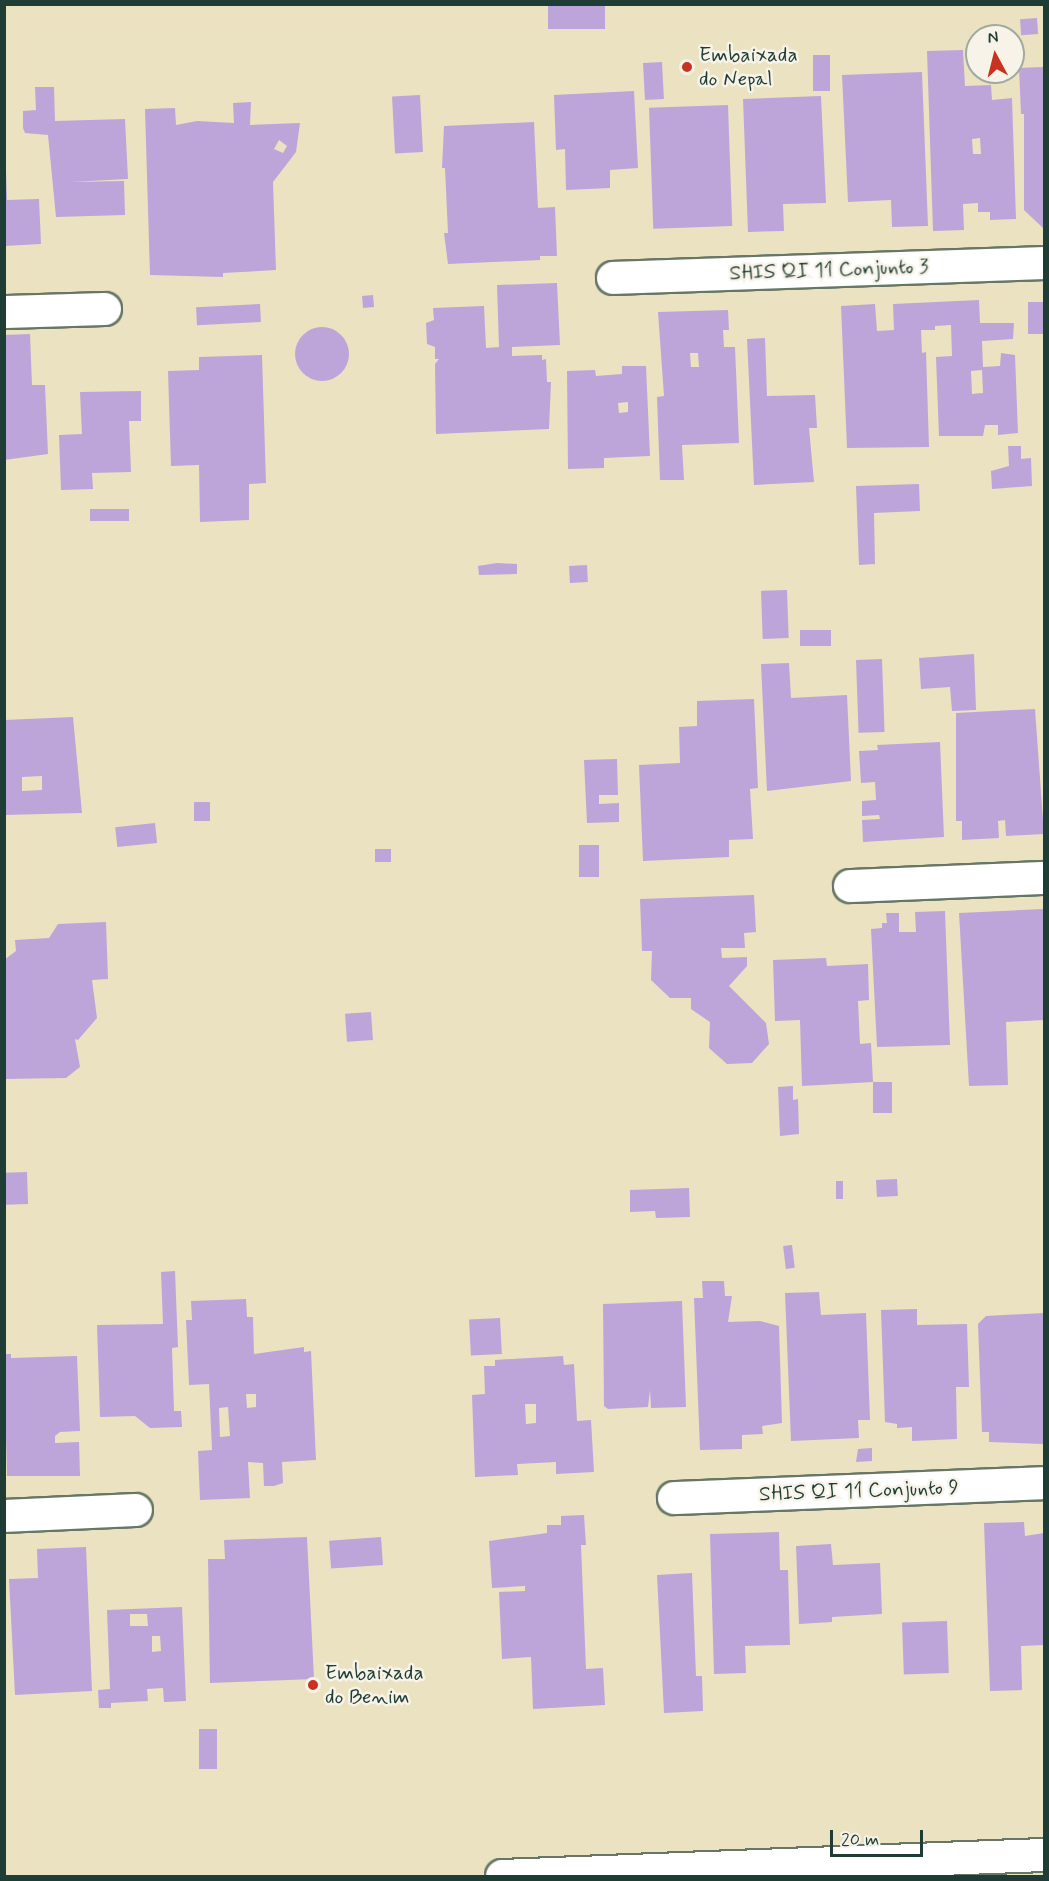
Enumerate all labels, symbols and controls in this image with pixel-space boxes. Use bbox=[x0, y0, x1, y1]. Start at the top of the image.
north arrow bbox=[965, 24, 1025, 84]
text: N bbox=[986, 27, 1000, 49]
place label: Embaixada do Nepal bbox=[699, 42, 798, 92]
marker: Embaixada do Nepal bbox=[680, 60, 694, 74]
street label: SHIS QI 11 Conjunto 3 bbox=[730, 254, 928, 286]
street label: SHIS QI 11 Conjunto 9 bbox=[759, 1475, 959, 1507]
place label: Embaixada do Benim bbox=[325, 1660, 424, 1710]
marker: Embaixada do Benim bbox=[306, 1678, 320, 1692]
scale bar bbox=[833, 1818, 926, 1856]
text: 20 m bbox=[841, 1828, 879, 1852]

